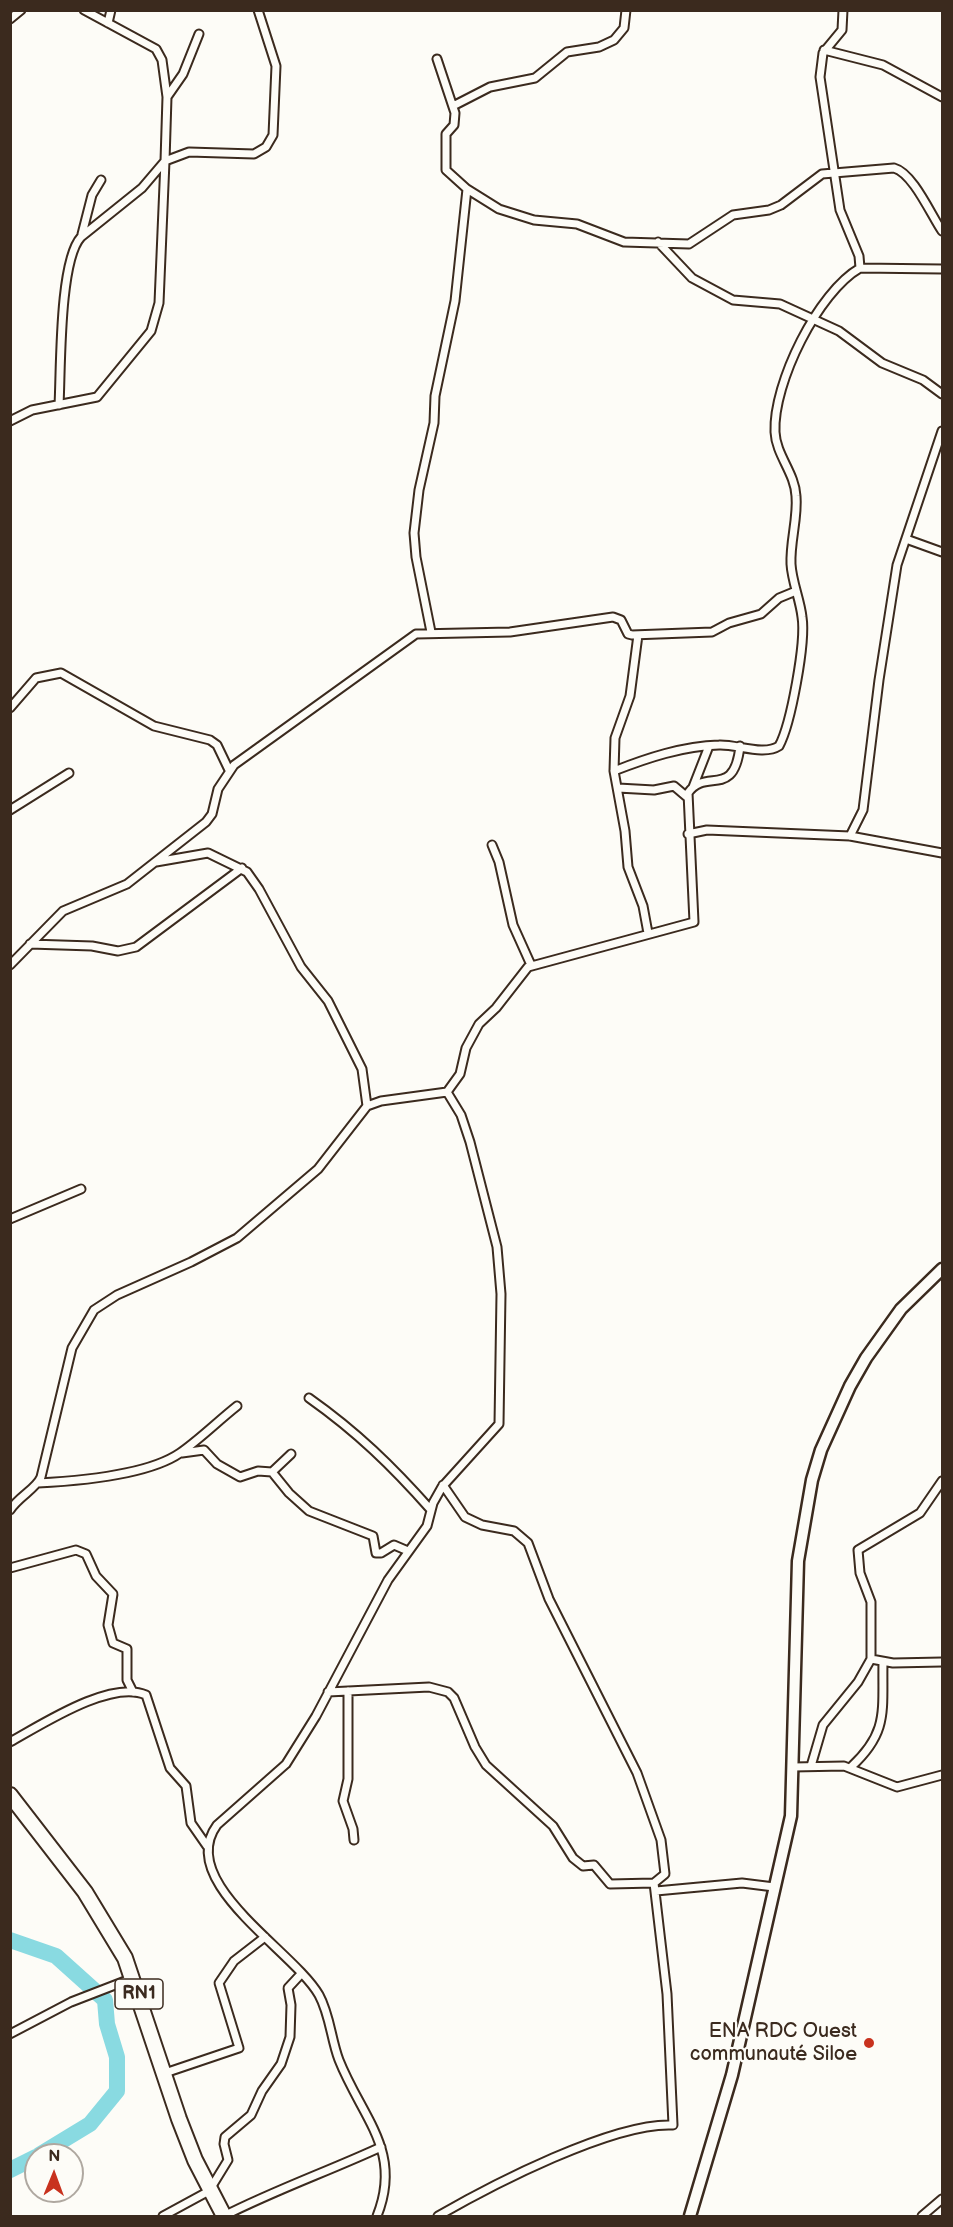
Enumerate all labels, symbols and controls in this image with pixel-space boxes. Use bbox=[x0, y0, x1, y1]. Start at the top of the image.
road number: RN1 bbox=[115, 1979, 163, 2009]
place label: ENA RDC Ouest communauté Siloe bbox=[690, 2020, 857, 2067]
marker: ENA RDC Ouest communauté Siloe bbox=[862, 2036, 876, 2050]
north arrow bbox=[24, 2143, 84, 2203]
text: N bbox=[48, 2147, 60, 2166]

